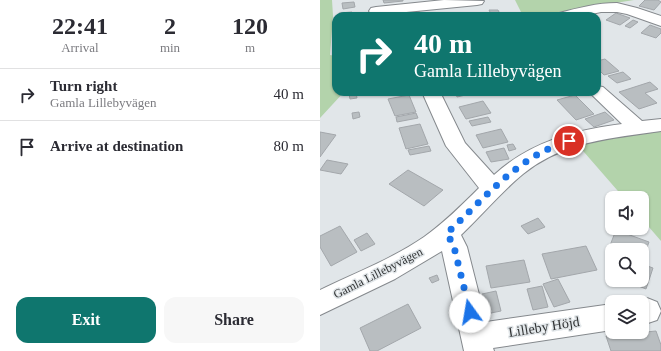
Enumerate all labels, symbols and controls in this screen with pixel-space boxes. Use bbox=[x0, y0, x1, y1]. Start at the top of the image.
text: 22:41 bbox=[52, 13, 108, 39]
text: 2 bbox=[164, 13, 176, 39]
text: 120 bbox=[232, 13, 268, 39]
icon: right bbox=[348, 28, 400, 80]
text: 40 m bbox=[414, 28, 472, 59]
text: Arrival bbox=[61, 40, 99, 55]
text: min bbox=[160, 40, 180, 55]
text: m bbox=[245, 40, 255, 55]
text: Gamla Lillebyvägen bbox=[414, 61, 561, 81]
text: Turn right bbox=[50, 78, 117, 94]
icon: right bbox=[16, 84, 38, 106]
text: 40 m bbox=[274, 86, 304, 102]
text: Gamla Lillebyvägen bbox=[50, 95, 157, 110]
pin bbox=[552, 124, 586, 158]
icon: arrive bbox=[558, 130, 580, 152]
icon: arrive bbox=[16, 136, 38, 158]
text: Arrive at destination bbox=[50, 138, 183, 154]
text: 80 m bbox=[274, 138, 304, 154]
map controls bbox=[605, 191, 649, 339]
button: sound bbox=[605, 191, 649, 235]
button: search bbox=[605, 243, 649, 287]
street label: Gamla Lillebyvägen bbox=[331, 244, 425, 302]
position arrow bbox=[449, 291, 491, 333]
button: layers bbox=[605, 295, 649, 339]
button: Exit bbox=[16, 297, 156, 343]
button: Share bbox=[164, 297, 304, 343]
street label: Lilleby Höjd bbox=[507, 314, 581, 340]

